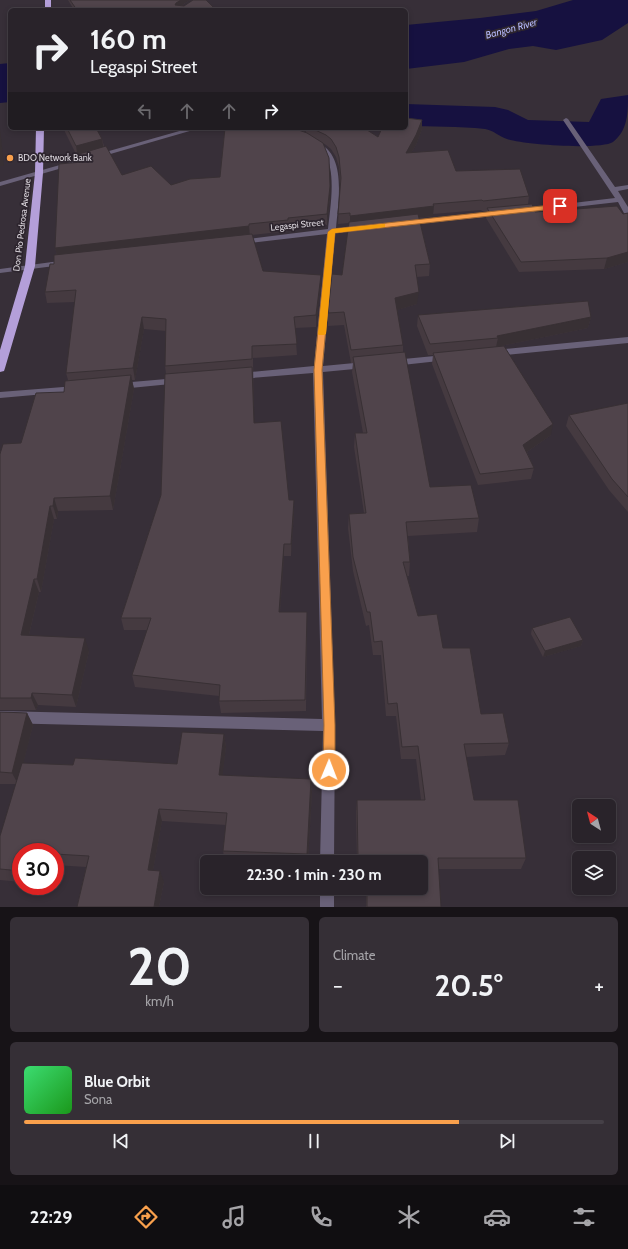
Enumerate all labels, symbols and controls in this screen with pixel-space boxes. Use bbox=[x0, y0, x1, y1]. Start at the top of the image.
water label: Bangon River bbox=[484, 15, 539, 42]
text: 160 m bbox=[90, 22, 166, 56]
icon: right bbox=[24, 24, 76, 76]
text: Legaspi Street bbox=[90, 56, 197, 78]
icon: left bbox=[134, 100, 156, 122]
icon: ahead bbox=[176, 100, 198, 122]
icon: ahead bbox=[218, 100, 240, 122]
icon: right bbox=[260, 100, 282, 122]
place label: BDO Network Bank bbox=[18, 152, 92, 163]
marker: BDO Network Bank bbox=[5, 153, 15, 163]
street label: Don Pio Pedrosa Avenue bbox=[10, 178, 33, 272]
pin bbox=[543, 189, 577, 223]
icon: arrive bbox=[549, 195, 571, 217]
street label: Legaspi Street bbox=[270, 216, 324, 233]
position arrow bbox=[308, 749, 350, 791]
north arrow bbox=[572, 799, 616, 843]
map controls bbox=[572, 799, 616, 895]
speed limit sign: 30 bbox=[12, 843, 64, 895]
button: layers bbox=[572, 851, 616, 895]
text: 22:30 · 1 min · 230 m bbox=[246, 866, 382, 884]
text: 20 bbox=[127, 935, 192, 998]
text: Climate bbox=[333, 947, 375, 963]
text: 20.5° bbox=[434, 967, 503, 1004]
text: − bbox=[333, 972, 343, 999]
text: + bbox=[594, 972, 604, 999]
text: km/h bbox=[145, 993, 174, 1009]
text: Blue Orbit bbox=[84, 1073, 150, 1091]
text: Sona bbox=[84, 1091, 112, 1107]
icon: previous bbox=[110, 1130, 132, 1152]
icon: pause bbox=[303, 1130, 325, 1152]
icon: next bbox=[496, 1130, 518, 1152]
icon: directions bbox=[132, 1203, 160, 1231]
icon: music bbox=[220, 1203, 248, 1231]
icon: phone bbox=[307, 1203, 335, 1231]
icon: climate bbox=[395, 1203, 423, 1231]
icon: car bbox=[483, 1203, 511, 1231]
icon: filters bbox=[570, 1203, 598, 1231]
text: 22:29 bbox=[30, 1206, 72, 1228]

